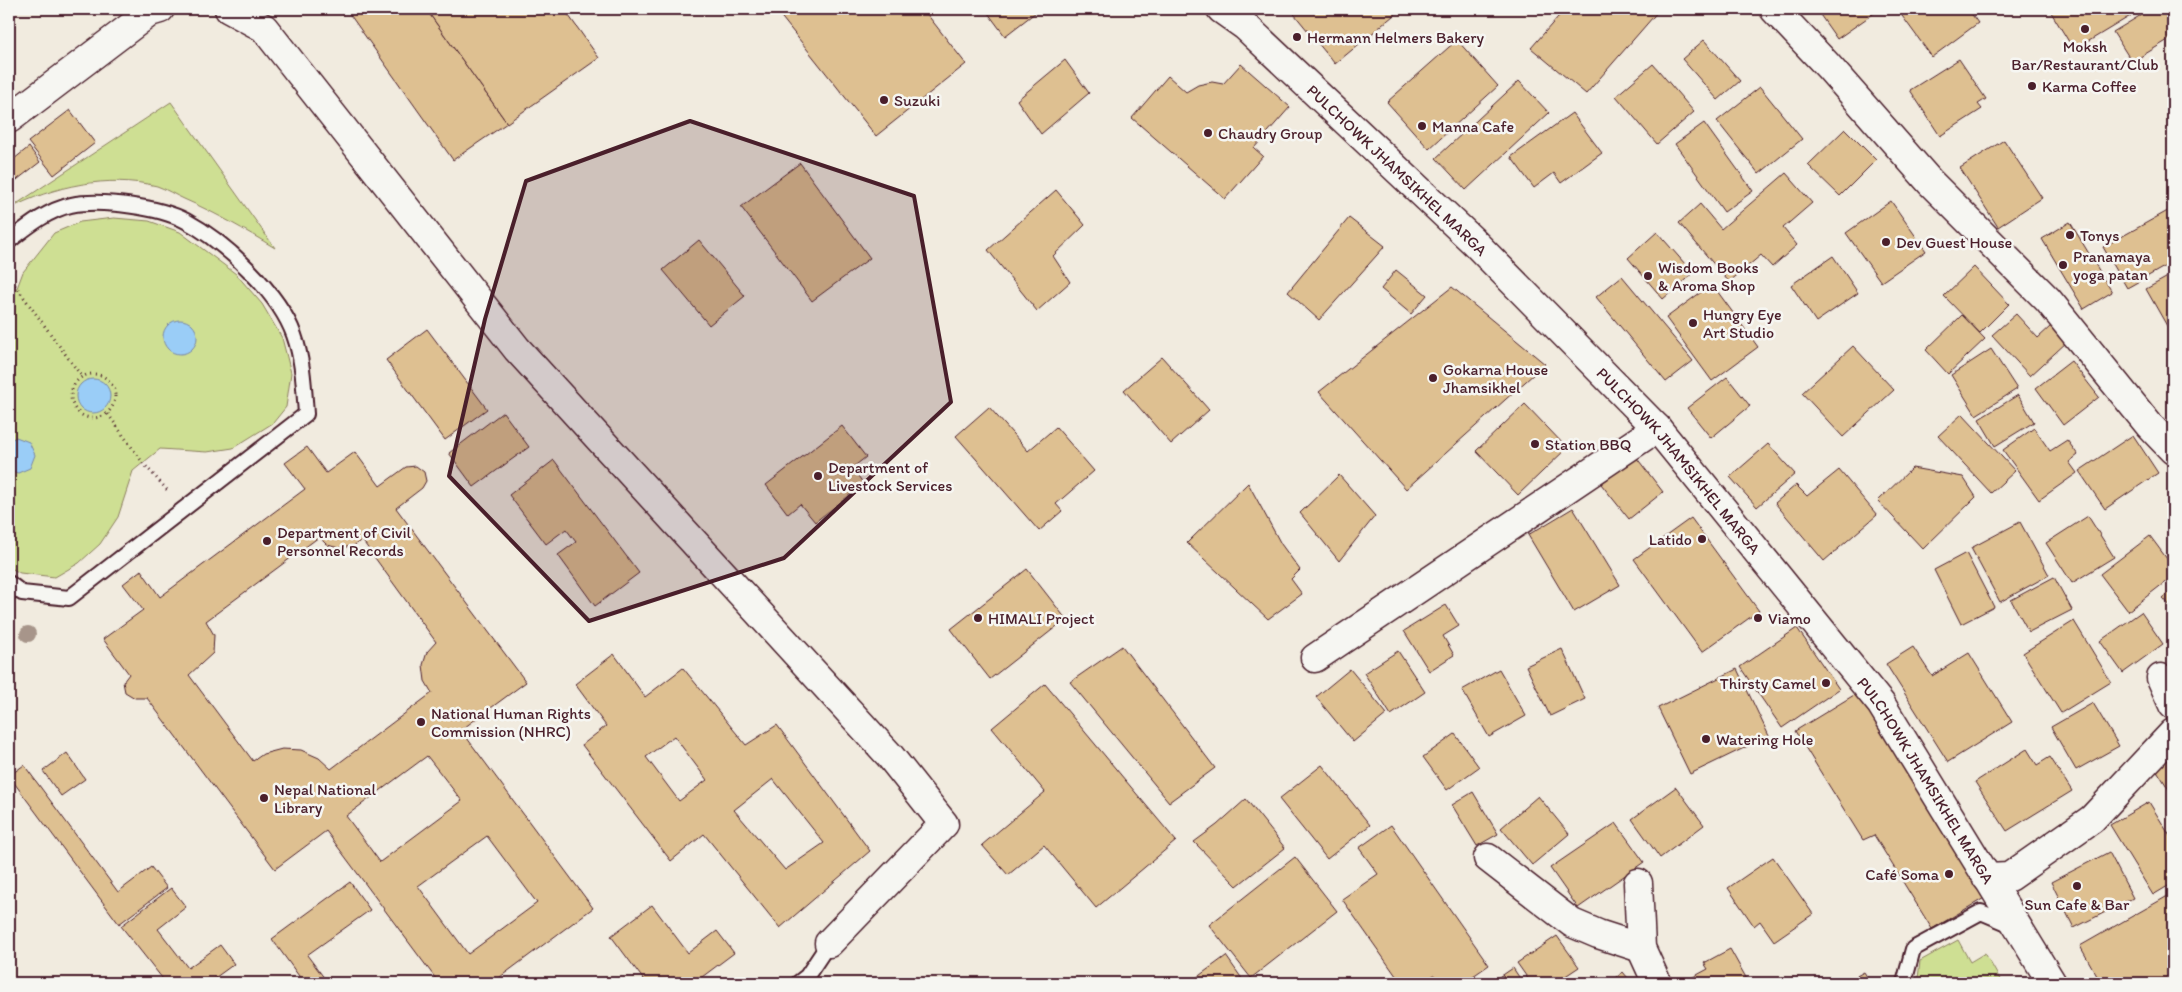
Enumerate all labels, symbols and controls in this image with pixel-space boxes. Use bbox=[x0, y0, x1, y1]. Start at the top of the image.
marker: Moksh Bar/Restaurant/Club bbox=[2079, 23, 2091, 35]
place label: Hermann Helmers Bakery bbox=[1307, 28, 1485, 47]
marker: Hermann Helmers Bakery bbox=[1291, 31, 1303, 43]
place label: Moksh Bar/Restaurant/Club bbox=[2011, 37, 2159, 74]
place label: Karma Coffee bbox=[2042, 77, 2137, 96]
street label: PULCHOWK JHAMSIKHEL MARGA bbox=[1303, 80, 1491, 260]
marker: Karma Coffee bbox=[2026, 80, 2038, 92]
place label: Suzuki bbox=[894, 91, 940, 110]
marker: Suzuki bbox=[878, 94, 890, 106]
place label: Manna Cafe bbox=[1432, 117, 1514, 136]
marker: Manna Cafe bbox=[1416, 120, 1428, 132]
place label: Chaudry Group bbox=[1218, 124, 1322, 143]
marker: Chaudry Group bbox=[1202, 127, 1214, 139]
place label: Tonys bbox=[2080, 226, 2119, 245]
marker: Tonys bbox=[2064, 229, 2076, 241]
place label: Dev Guest House bbox=[1896, 233, 2013, 252]
marker: Dev Guest House bbox=[1880, 236, 1892, 248]
place label: Pranamaya yoga patan bbox=[2073, 247, 2151, 284]
place label: Wisdom Books & Aroma Shop bbox=[1658, 258, 1759, 295]
marker: Pranamaya yoga patan bbox=[2057, 259, 2069, 271]
marker: Wisdom Books & Aroma Shop bbox=[1642, 270, 1654, 282]
place label: Hungry Eye Art Studio bbox=[1703, 305, 1782, 342]
marker: Hungry Eye Art Studio bbox=[1687, 317, 1699, 329]
place label: Gokarna House Jhamsikhel bbox=[1443, 360, 1549, 397]
street label: PULCHOWK JHAMSIKHEL MARGA bbox=[1593, 363, 1765, 558]
marker: Gokarna House Jhamsikhel bbox=[1427, 372, 1439, 384]
place label: Station BBQ bbox=[1545, 435, 1632, 454]
marker: Station BBQ bbox=[1529, 438, 1541, 450]
place label: Department of Livestock Services bbox=[828, 458, 952, 495]
marker: Department of Livestock Services bbox=[812, 470, 824, 482]
place label: Department of Civil Personnel Records bbox=[277, 523, 412, 560]
place label: Latido bbox=[1649, 530, 1692, 549]
marker: Latido bbox=[1696, 533, 1708, 545]
marker: Department of Civil Personnel Records bbox=[261, 535, 273, 547]
place label: HIMALI Project bbox=[988, 609, 1095, 628]
place label: Viamo bbox=[1768, 609, 1811, 628]
marker: HIMALI Project bbox=[972, 612, 984, 624]
marker: Viamo bbox=[1752, 612, 1764, 624]
street label: PULCHOWK JHAMSIKHEL MARGA bbox=[1853, 673, 1998, 887]
place label: Thirsty Camel bbox=[1720, 674, 1816, 693]
marker: Thirsty Camel bbox=[1820, 677, 1832, 689]
place label: National Human Rights Commission (NHRC) bbox=[431, 704, 591, 741]
marker: National Human Rights Commission (NHRC) bbox=[415, 716, 427, 728]
place label: Watering Hole bbox=[1716, 730, 1813, 749]
marker: Watering Hole bbox=[1700, 733, 1712, 745]
place label: Nepal National Library bbox=[274, 780, 377, 817]
marker: Nepal National Library bbox=[258, 792, 270, 804]
place label: Café Soma bbox=[1865, 865, 1940, 884]
marker: Café Soma bbox=[1943, 868, 1955, 880]
marker: Sun Cafe & Bar bbox=[2071, 880, 2083, 892]
place label: Sun Cafe & Bar bbox=[2025, 895, 2130, 914]

